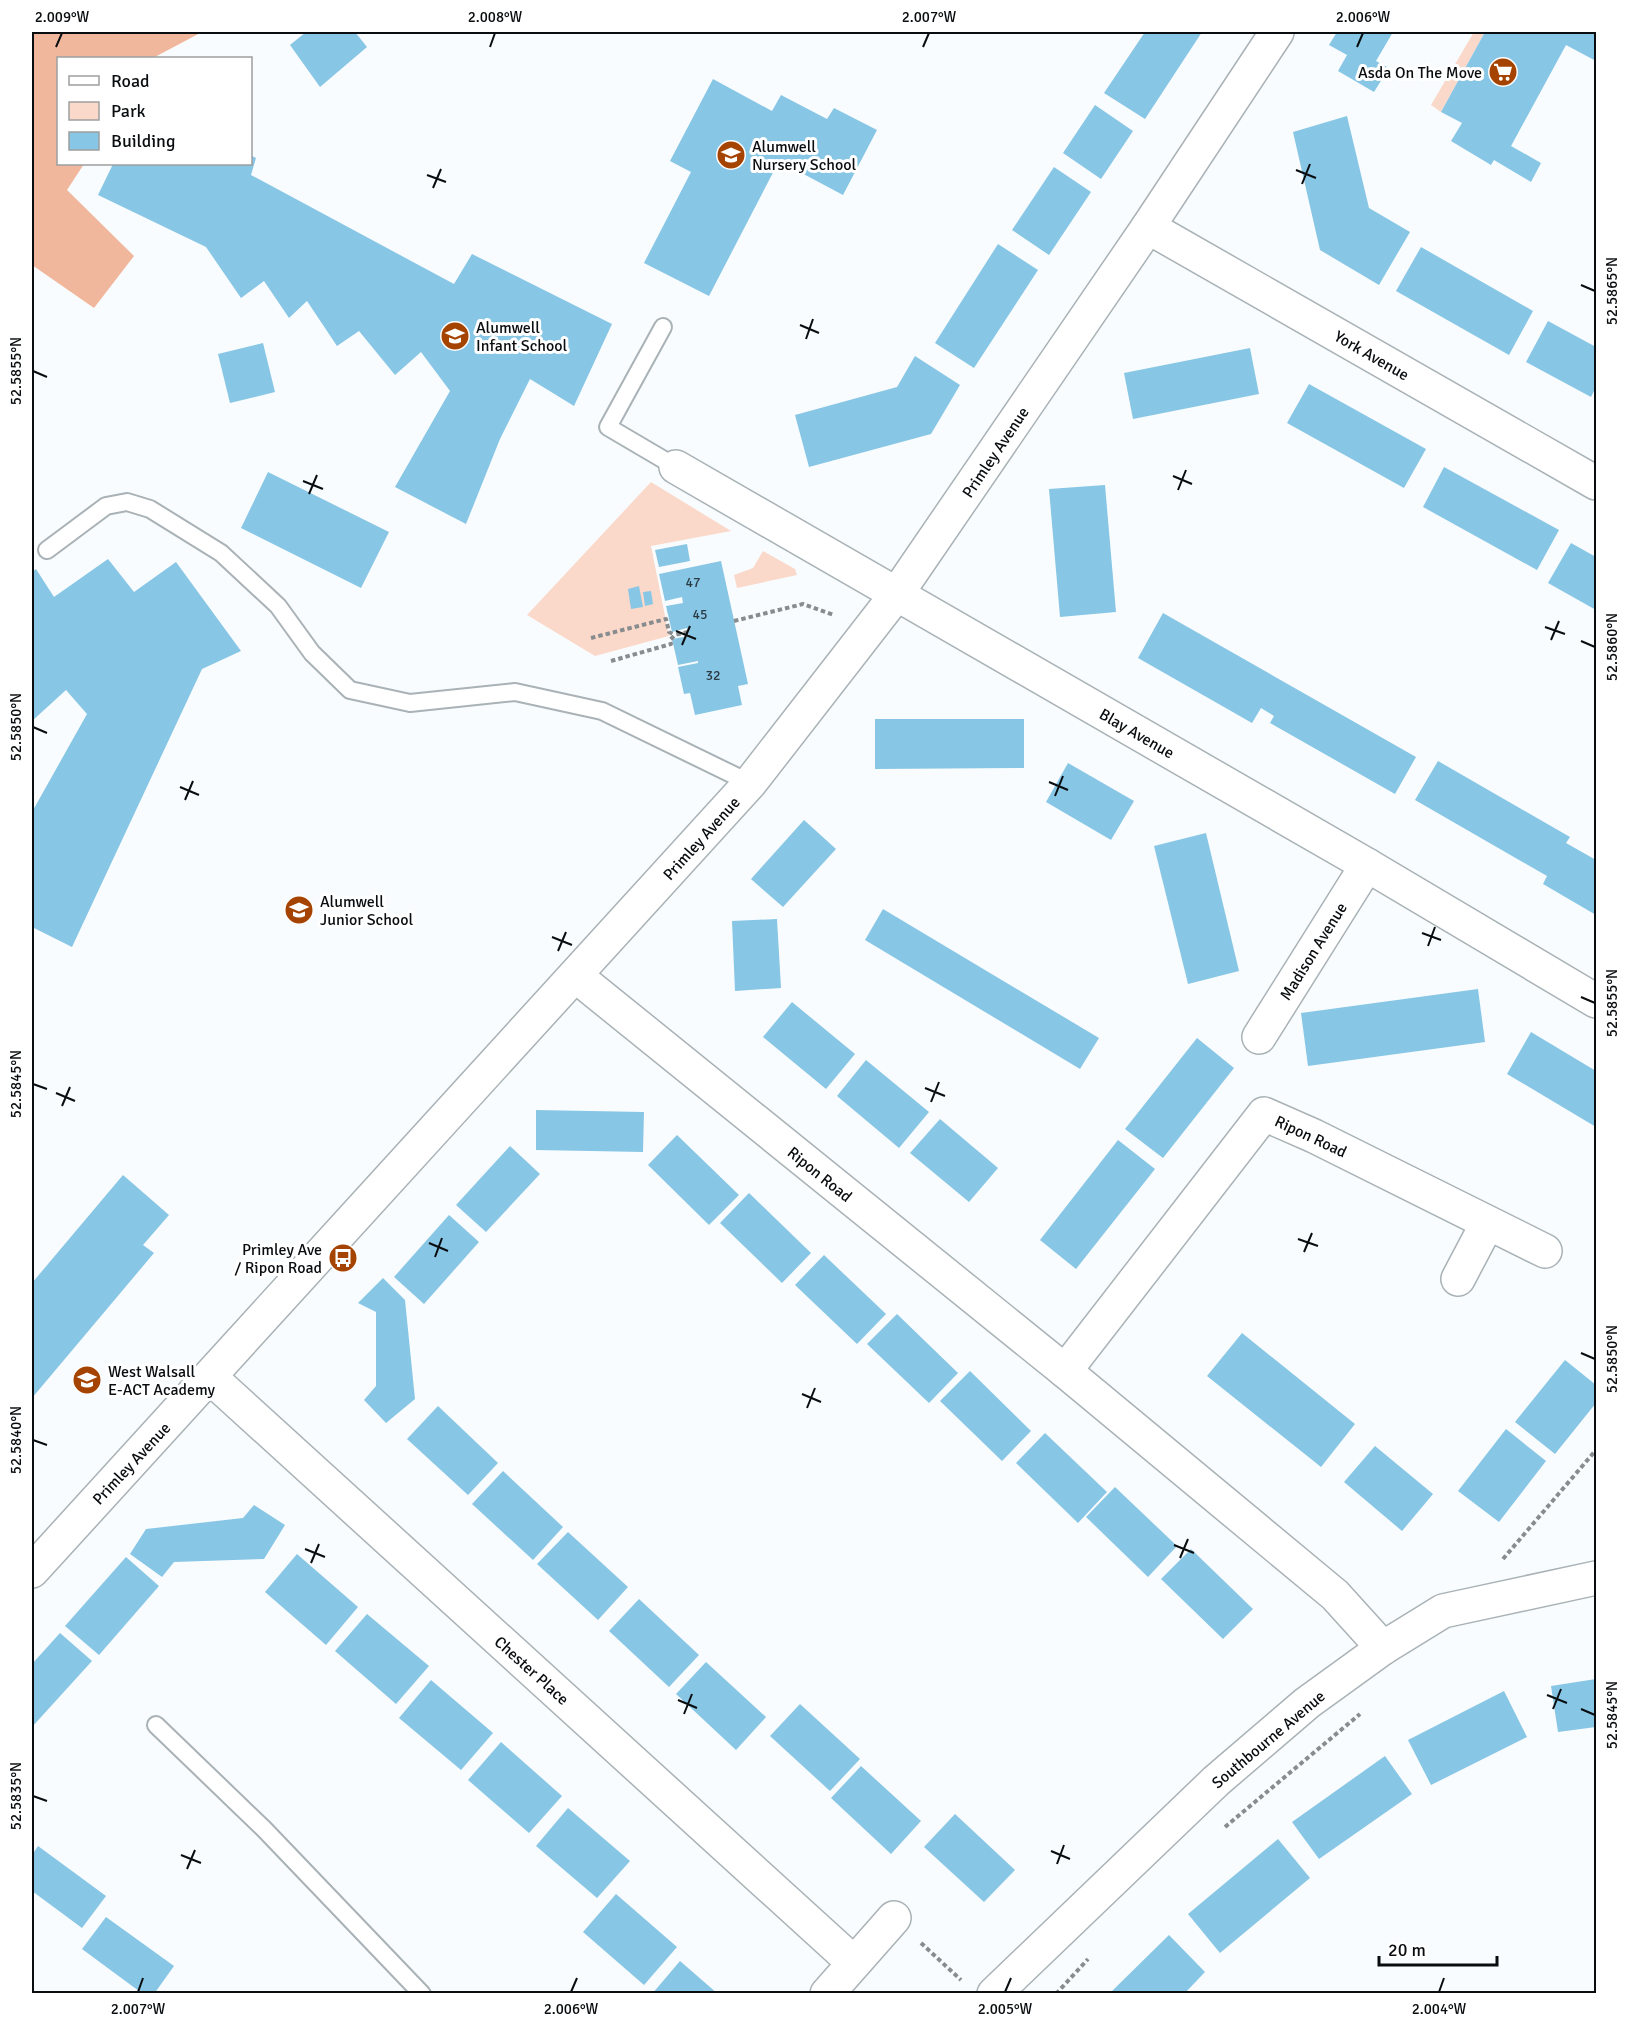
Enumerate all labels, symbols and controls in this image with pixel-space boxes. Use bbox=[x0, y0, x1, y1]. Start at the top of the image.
text: 2.009°W bbox=[35, 8, 90, 26]
text: 2.008°W bbox=[468, 8, 523, 26]
text: 2.007°W bbox=[902, 8, 957, 26]
text: 2.006°W bbox=[1336, 8, 1391, 26]
supermarket icon: Asda On The Move bbox=[1487, 56, 1519, 88]
legend bbox=[57, 57, 252, 165]
place label: Asda On The Move bbox=[1358, 63, 1482, 83]
text: Road bbox=[111, 70, 150, 92]
text: Park bbox=[111, 100, 146, 122]
text: Building bbox=[111, 130, 175, 152]
place label: Alumwell Nursery School bbox=[752, 137, 857, 175]
school or university icon: Alumwell Nursery School bbox=[715, 139, 747, 171]
text: 52.5865°N bbox=[1603, 257, 1621, 325]
place label: Alumwell Infant School bbox=[476, 318, 568, 356]
school or university icon: Alumwell Infant School bbox=[439, 320, 471, 352]
street label: York Avenue bbox=[1331, 326, 1412, 385]
text: 52.5855°N bbox=[7, 337, 25, 405]
street label: Primley Avenue bbox=[958, 403, 1034, 502]
house number: 47 bbox=[685, 574, 701, 591]
house number: 45 bbox=[692, 606, 708, 623]
text: 52.5860°N bbox=[1603, 613, 1621, 681]
house number: 32 bbox=[705, 667, 721, 684]
text: 52.5850°N bbox=[7, 693, 25, 761]
street label: Blay Avenue bbox=[1095, 704, 1178, 763]
street label: Primley Avenue bbox=[659, 793, 744, 885]
place label: Alumwell Junior School bbox=[320, 892, 414, 930]
school or university icon: Alumwell Junior School bbox=[283, 894, 315, 926]
street label: Madison Avenue bbox=[1276, 899, 1352, 1004]
text: 52.5855°N bbox=[1603, 969, 1621, 1037]
text: 52.5845°N bbox=[7, 1050, 25, 1118]
street label: Ripon Road bbox=[1271, 1112, 1350, 1162]
street label: Ripon Road bbox=[783, 1143, 856, 1207]
place label: Primley Ave / Ripon Road bbox=[234, 1240, 322, 1278]
bus stop icon: Primley Ave / Ripon Road bbox=[327, 1242, 359, 1274]
text: 52.5850°N bbox=[1603, 1325, 1621, 1393]
place label: West Walsall E-ACT Academy bbox=[108, 1362, 216, 1400]
school or university icon: West Walsall E-ACT Academy bbox=[71, 1364, 103, 1396]
text: 52.5840°N bbox=[7, 1406, 25, 1474]
street label: Primley Avenue bbox=[88, 1418, 175, 1509]
street label: Chester Place bbox=[490, 1632, 573, 1709]
text: 52.5845°N bbox=[1603, 1681, 1621, 1749]
street label: Southbourne Avenue bbox=[1208, 1686, 1329, 1793]
text: 52.5835°N bbox=[7, 1762, 25, 1830]
scale bar bbox=[1379, 1929, 1498, 1967]
text: 20 m bbox=[1388, 1939, 1426, 1961]
text: 2.007°W bbox=[111, 2000, 166, 2018]
text: 2.006°W bbox=[544, 2000, 599, 2018]
text: 2.005°W bbox=[978, 2000, 1033, 2018]
text: 2.004°W bbox=[1412, 2000, 1467, 2018]

